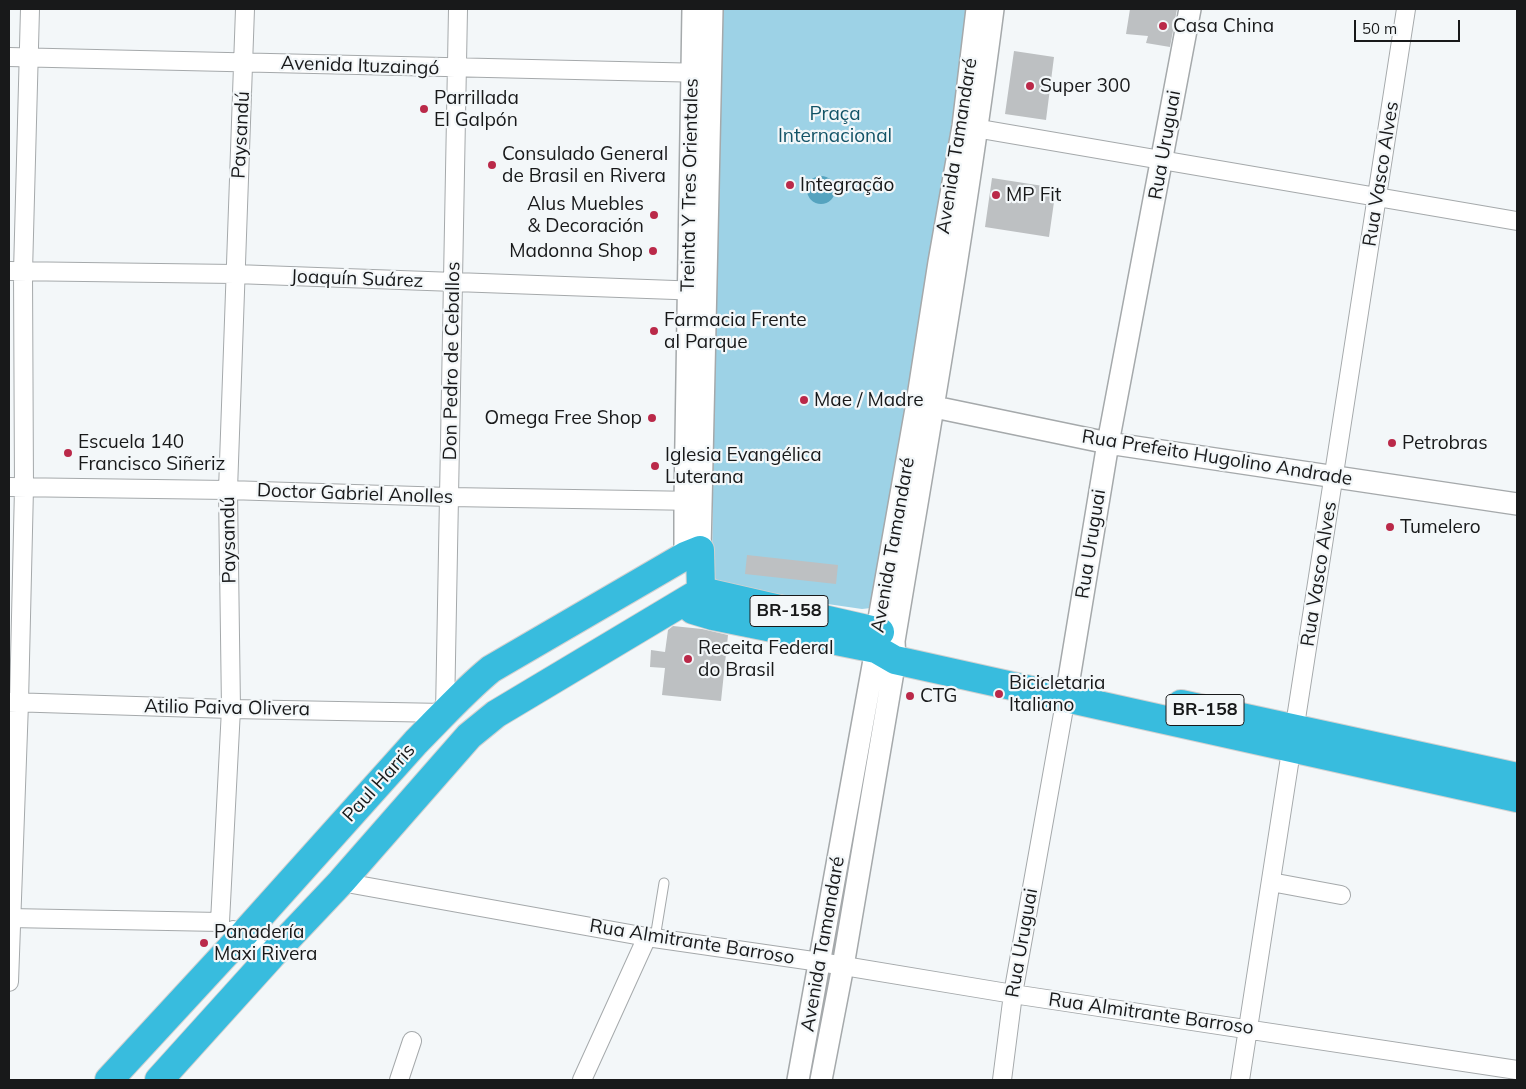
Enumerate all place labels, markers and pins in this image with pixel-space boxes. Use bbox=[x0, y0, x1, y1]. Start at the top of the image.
place label: Casa China bbox=[1173, 15, 1274, 37]
marker: Casa China bbox=[1157, 20, 1169, 32]
place label: Super 300 bbox=[1040, 75, 1131, 97]
marker: Super 300 bbox=[1024, 80, 1036, 92]
place label: Parrillada El Galpón bbox=[434, 87, 519, 131]
marker: Parrillada El Galpón bbox=[418, 103, 430, 115]
place label: Consulado General de Brasil en Rivera bbox=[502, 143, 668, 187]
marker: Consulado General de Brasil en Rivera bbox=[486, 159, 498, 171]
place label: Integração bbox=[800, 174, 894, 196]
marker: Integração bbox=[784, 179, 796, 191]
place label: MP Fit bbox=[1006, 184, 1061, 206]
marker: MP Fit bbox=[990, 189, 1002, 201]
place label: Alus Muebles & Decoración bbox=[527, 193, 644, 237]
marker: Alus Muebles & Decoración bbox=[648, 209, 660, 221]
place label: Madonna Shop bbox=[509, 240, 643, 262]
marker: Madonna Shop bbox=[647, 245, 659, 257]
place label: Farmacia Frente al Parque bbox=[664, 309, 807, 353]
marker: Farmacia Frente al Parque bbox=[648, 325, 660, 337]
place label: Mae / Madre bbox=[814, 389, 924, 411]
marker: Mae / Madre bbox=[798, 394, 810, 406]
place label: Omega Free Shop bbox=[484, 407, 642, 429]
marker: Omega Free Shop bbox=[646, 412, 658, 424]
place label: Escuela 140 Francisco Siñeriz bbox=[78, 431, 225, 475]
place label: Petrobras bbox=[1402, 432, 1488, 454]
marker: Petrobras bbox=[1386, 437, 1398, 449]
place label: Iglesia Evangélica Luterana bbox=[665, 444, 822, 488]
marker: Escuela 140 Francisco Siñeriz bbox=[62, 447, 74, 459]
marker: Iglesia Evangélica Luterana bbox=[649, 460, 661, 472]
place label: Tumelero bbox=[1400, 516, 1481, 538]
marker: Tumelero bbox=[1384, 521, 1396, 533]
place label: Receita Federal do Brasil bbox=[698, 637, 833, 681]
marker: Receita Federal do Brasil bbox=[682, 653, 694, 665]
place label: Bicicletaria Italiano bbox=[1009, 672, 1105, 716]
place label: CTG bbox=[920, 685, 957, 707]
marker: Bicicletaria Italiano bbox=[993, 688, 1005, 700]
marker: CTG bbox=[904, 690, 916, 702]
place label: Panadería Maxi Rivera bbox=[214, 921, 318, 965]
marker: Panadería Maxi Rivera bbox=[198, 937, 210, 949]

